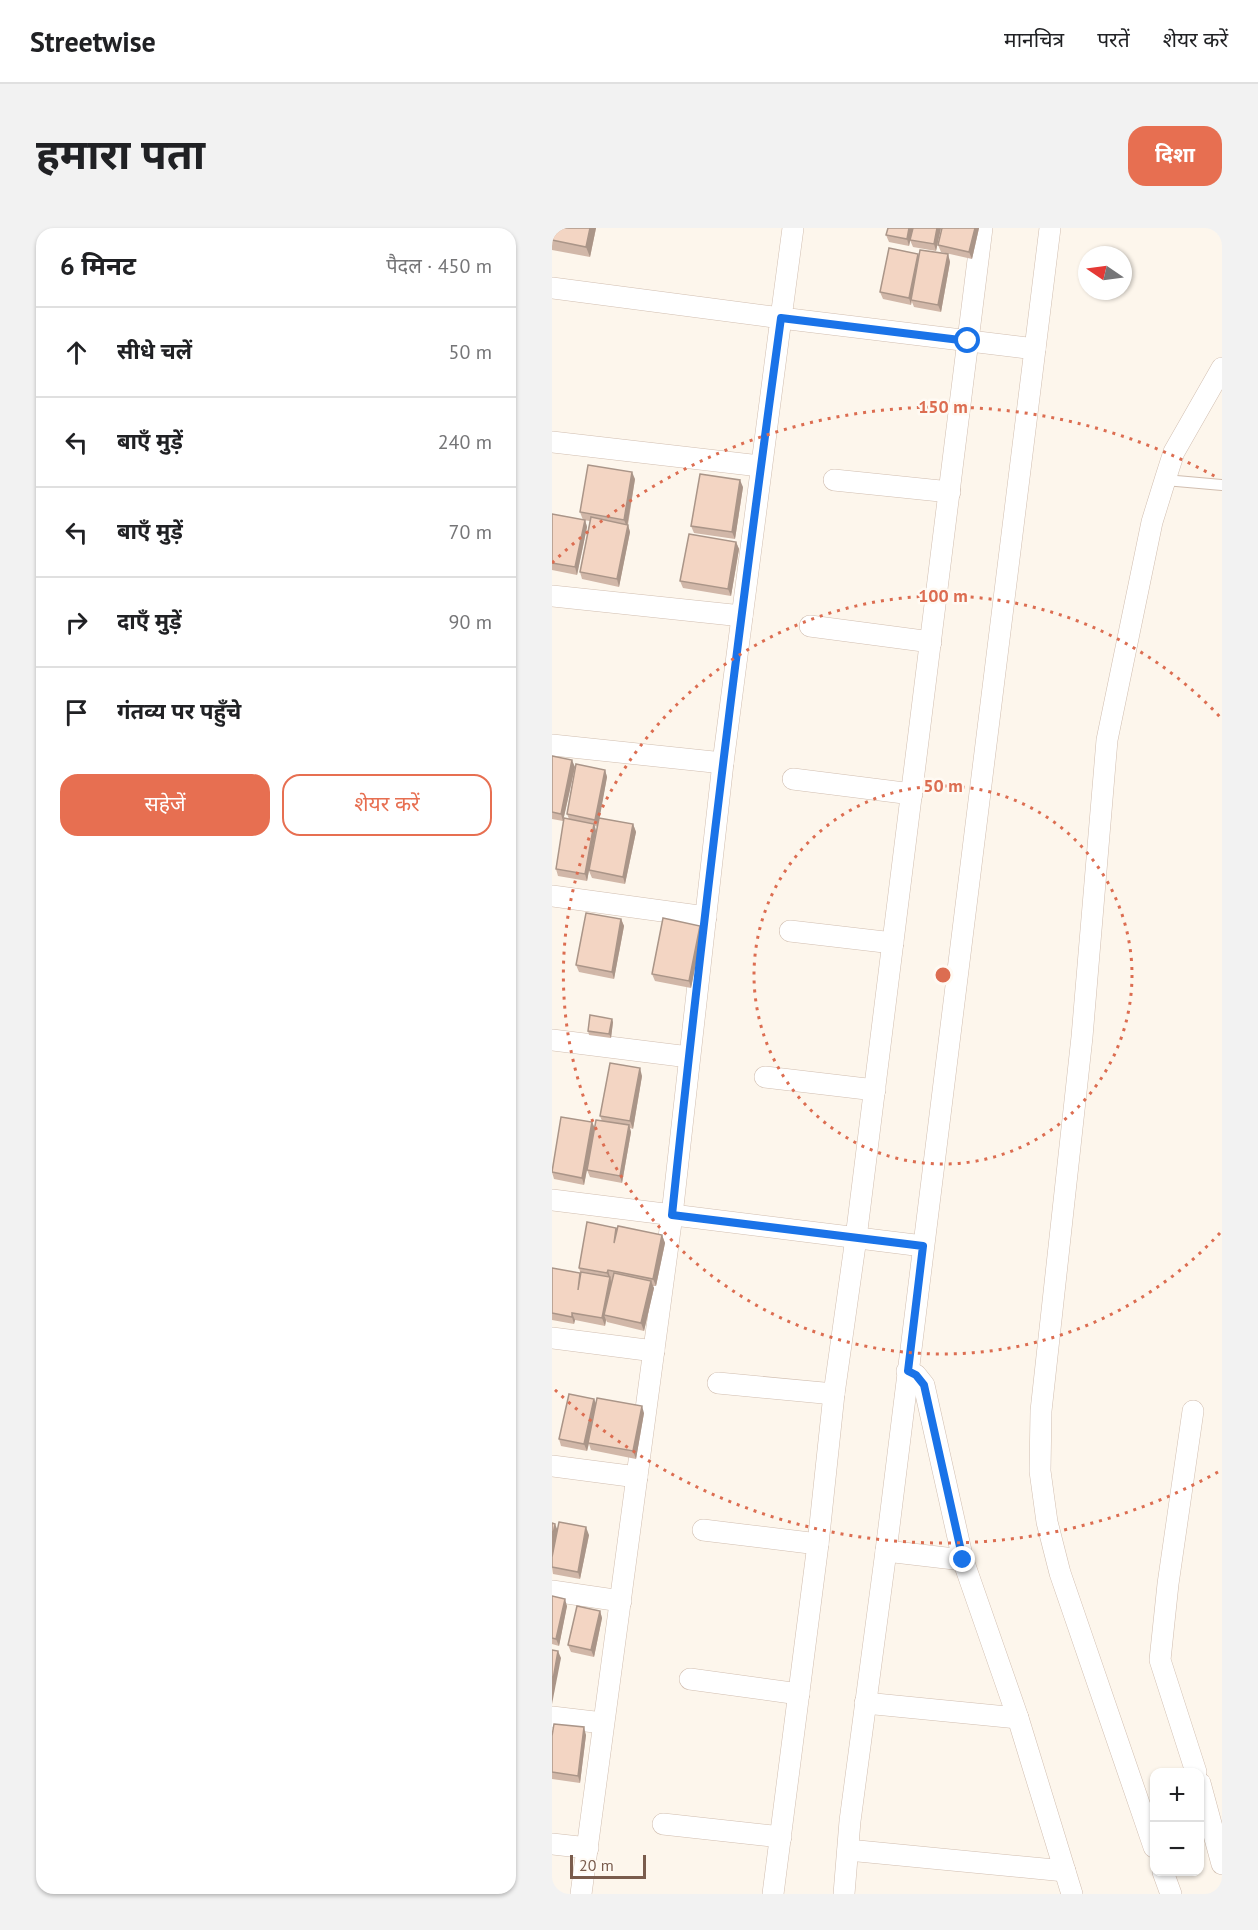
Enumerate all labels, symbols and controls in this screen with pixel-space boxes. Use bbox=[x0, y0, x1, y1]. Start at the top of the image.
text: Streetwise bbox=[30, 23, 156, 60]
text: मानचित्र bbox=[1004, 26, 1064, 53]
text: परतें bbox=[1097, 26, 1130, 53]
text: शेयर करें bbox=[1163, 26, 1228, 53]
text: हमारा पता bbox=[36, 126, 205, 181]
button: दिशा bbox=[1128, 126, 1222, 186]
north arrow bbox=[1078, 246, 1132, 300]
text: 6 मिनट bbox=[60, 249, 136, 282]
text: पैदल · 450 m bbox=[386, 253, 492, 279]
route start bbox=[954, 327, 980, 353]
icon: ahead bbox=[60, 336, 93, 369]
text: सीधे चलें bbox=[117, 337, 192, 365]
text: 50 m bbox=[449, 339, 492, 365]
text: 150 m bbox=[918, 395, 968, 418]
icon: left bbox=[60, 426, 93, 459]
text: बाएँ मुड़ें bbox=[117, 427, 183, 455]
text: 240 m bbox=[438, 429, 492, 455]
icon: left bbox=[60, 516, 93, 549]
text: बाएँ मुड़ें bbox=[117, 517, 183, 545]
text: 70 m bbox=[449, 519, 492, 545]
text: 100 m bbox=[918, 584, 968, 607]
icon: right bbox=[60, 606, 93, 639]
text: दाएँ मुड़ें bbox=[117, 607, 182, 635]
text: 90 m bbox=[449, 609, 492, 635]
icon: arrive bbox=[60, 696, 93, 729]
text: गंतव्य पर पहुँचे bbox=[117, 697, 241, 725]
button: सहेजें bbox=[60, 774, 270, 836]
button: शेयर करें bbox=[282, 774, 492, 836]
text: 50 m bbox=[923, 774, 963, 797]
centre of rings bbox=[933, 965, 953, 985]
route end bbox=[949, 1546, 975, 1572]
map controls bbox=[1150, 1768, 1204, 1876]
button: + bbox=[1150, 1768, 1204, 1822]
button: − bbox=[1150, 1822, 1204, 1876]
scale bar bbox=[570, 1852, 646, 1880]
text: 20 m bbox=[579, 1855, 614, 1875]

